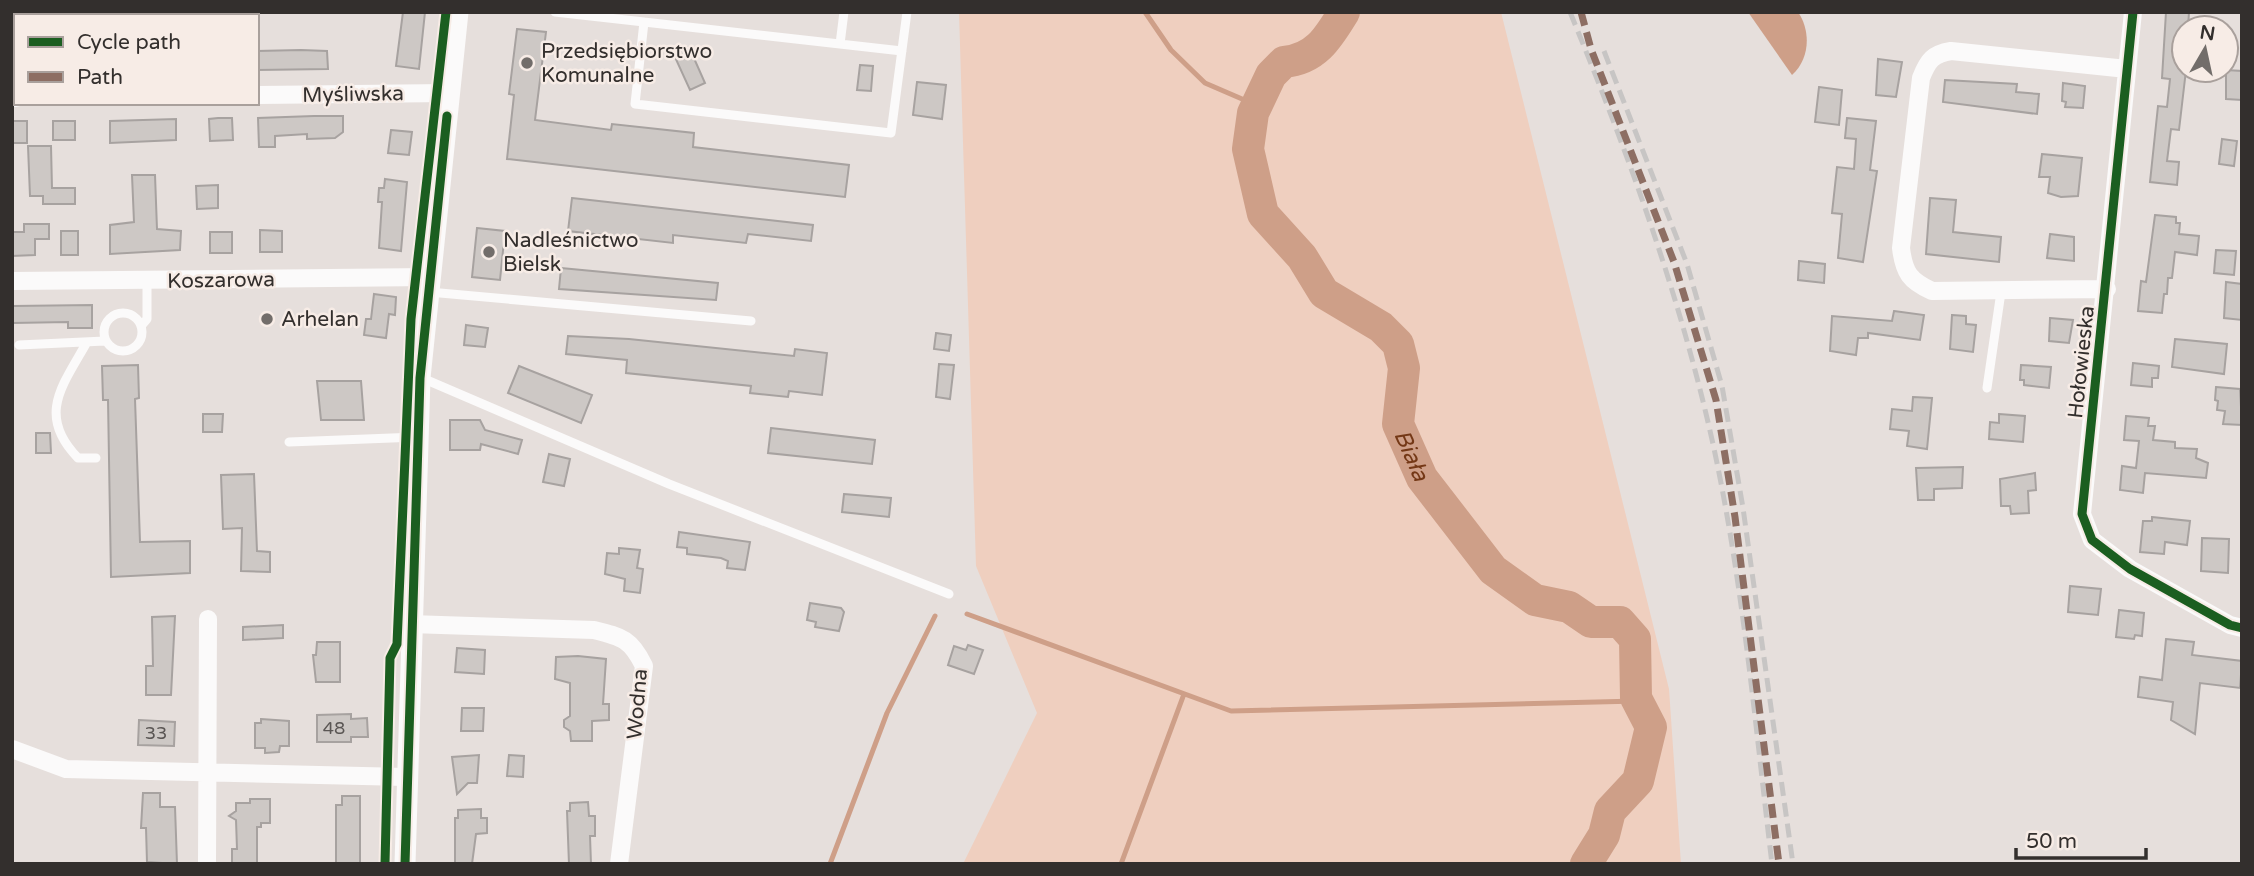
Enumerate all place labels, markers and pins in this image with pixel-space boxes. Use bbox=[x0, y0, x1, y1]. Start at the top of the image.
place label: Przedsiębiorstwo Komunalne bbox=[541, 39, 712, 88]
marker: Przedsiębiorstwo Komunalne bbox=[519, 55, 535, 71]
place label: Nadleśnictwo Bielsk bbox=[503, 228, 639, 277]
marker: Nadleśnictwo Bielsk bbox=[481, 244, 497, 260]
place label: Arhelan bbox=[281, 307, 359, 332]
marker: Arhelan bbox=[259, 311, 275, 327]

